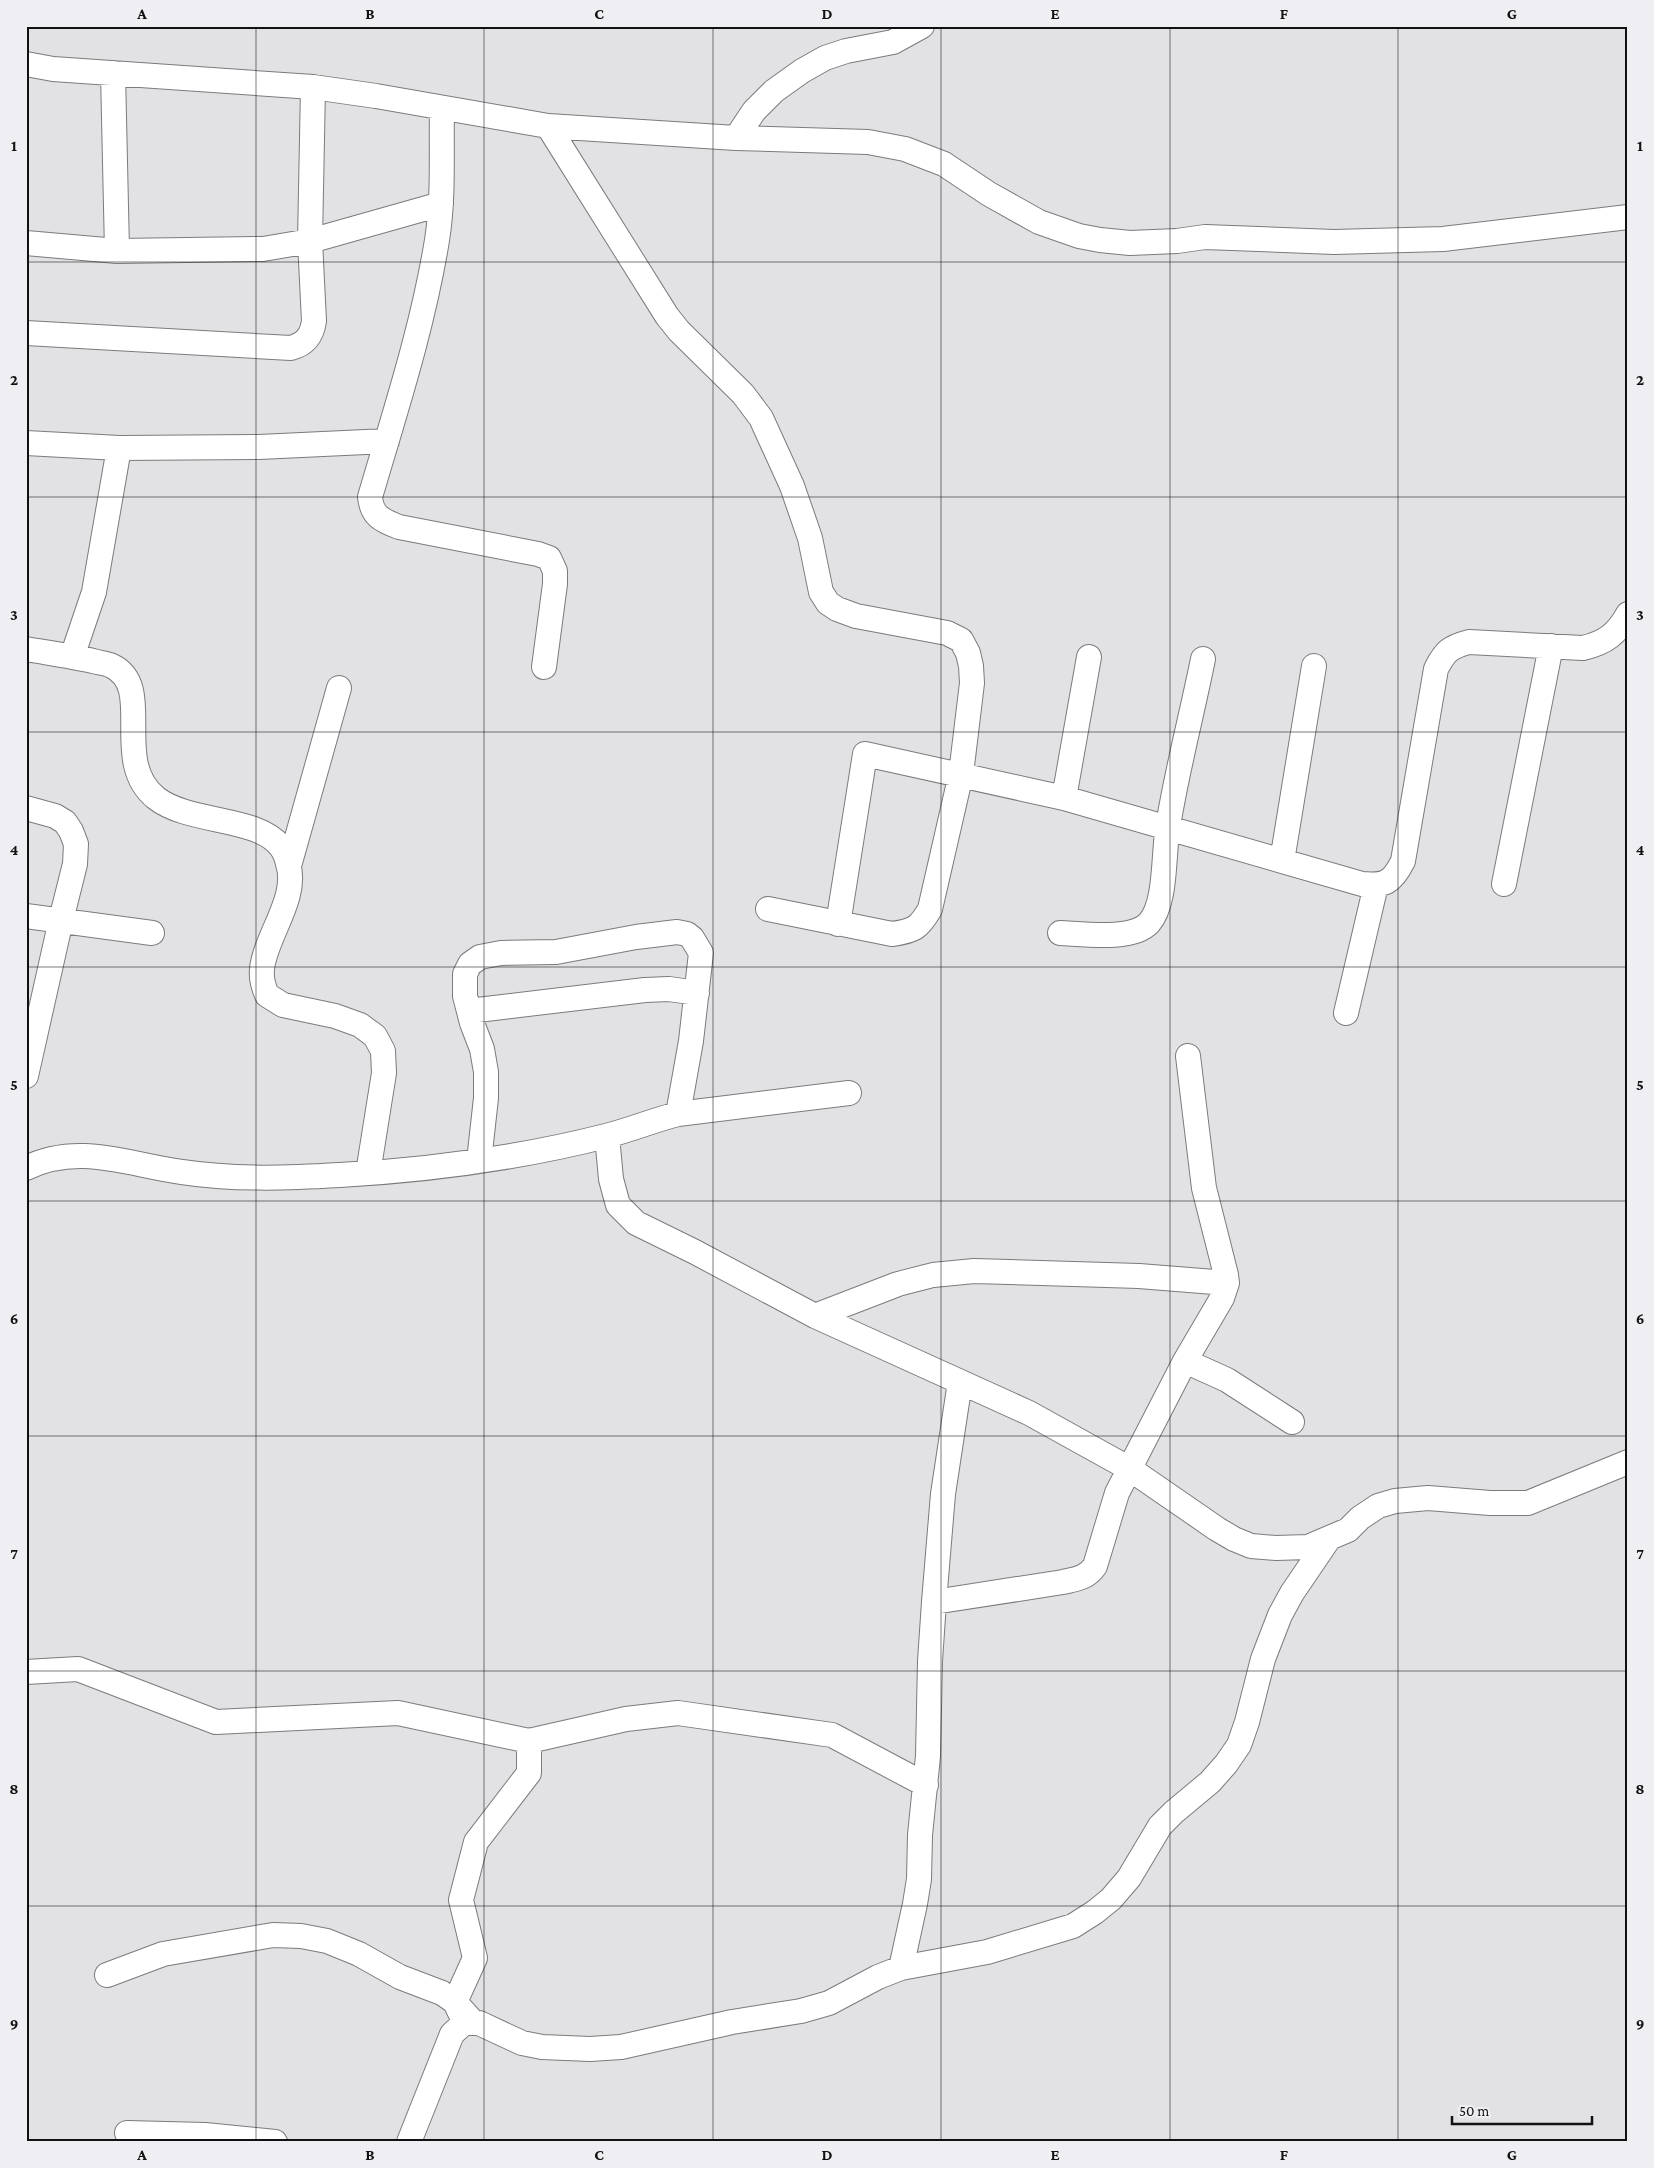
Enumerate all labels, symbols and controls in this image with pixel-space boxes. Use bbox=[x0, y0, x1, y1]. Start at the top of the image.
text: A bbox=[136, 5, 147, 22]
text: B bbox=[365, 5, 375, 22]
text: C bbox=[594, 5, 604, 22]
text: D bbox=[821, 5, 833, 22]
text: E bbox=[1050, 5, 1060, 22]
text: F bbox=[1280, 5, 1289, 22]
text: G bbox=[1507, 5, 1517, 22]
text: 1 bbox=[11, 137, 17, 154]
text: 1 bbox=[1637, 137, 1643, 154]
text: 2 bbox=[10, 371, 18, 388]
text: 2 bbox=[1636, 371, 1644, 388]
text: 3 bbox=[10, 606, 18, 623]
text: 3 bbox=[1636, 606, 1644, 623]
text: 4 bbox=[10, 841, 19, 858]
text: 4 bbox=[1636, 841, 1645, 858]
text: 5 bbox=[10, 1076, 18, 1093]
text: 5 bbox=[1636, 1076, 1644, 1093]
text: 6 bbox=[10, 1310, 18, 1327]
text: 6 bbox=[1636, 1310, 1644, 1327]
text: 7 bbox=[10, 1545, 18, 1562]
text: 7 bbox=[1636, 1545, 1644, 1562]
text: 8 bbox=[9, 1780, 19, 1797]
text: 8 bbox=[1635, 1780, 1645, 1797]
text: 9 bbox=[10, 2015, 18, 2032]
text: 9 bbox=[1636, 2015, 1644, 2032]
scale bar bbox=[1452, 2093, 1592, 2125]
text: 50 m bbox=[1459, 2103, 1489, 2119]
text: A bbox=[136, 2146, 147, 2163]
text: B bbox=[365, 2146, 375, 2163]
text: C bbox=[594, 2146, 604, 2163]
text: D bbox=[821, 2146, 833, 2163]
text: E bbox=[1050, 2146, 1060, 2163]
text: F bbox=[1280, 2146, 1289, 2163]
text: G bbox=[1507, 2146, 1517, 2163]

